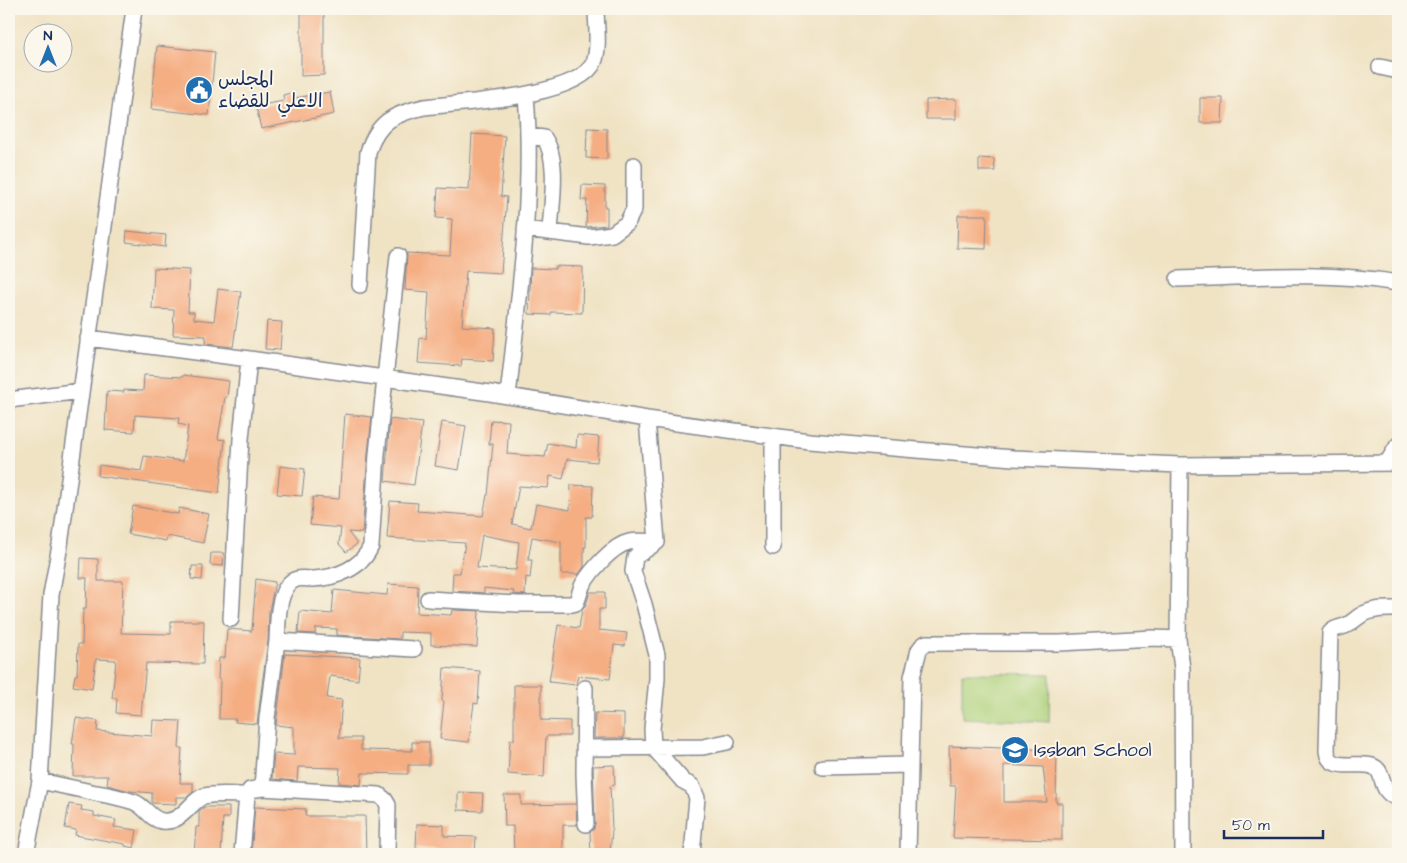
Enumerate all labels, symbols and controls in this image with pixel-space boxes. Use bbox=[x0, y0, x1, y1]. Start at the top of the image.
north arrow bbox=[22, 22, 72, 72]
text: N bbox=[44, 26, 53, 46]
place label: المجلس الاعلي للقضاء bbox=[218, 66, 323, 117]
public building icon: المجلس الاعلي للقضاء bbox=[184, 75, 214, 105]
school or university icon: Issban School bbox=[1000, 735, 1030, 765]
place label: Issban School bbox=[1034, 737, 1151, 764]
scale bar bbox=[1224, 808, 1323, 840]
text: 50 m bbox=[1232, 815, 1270, 836]

